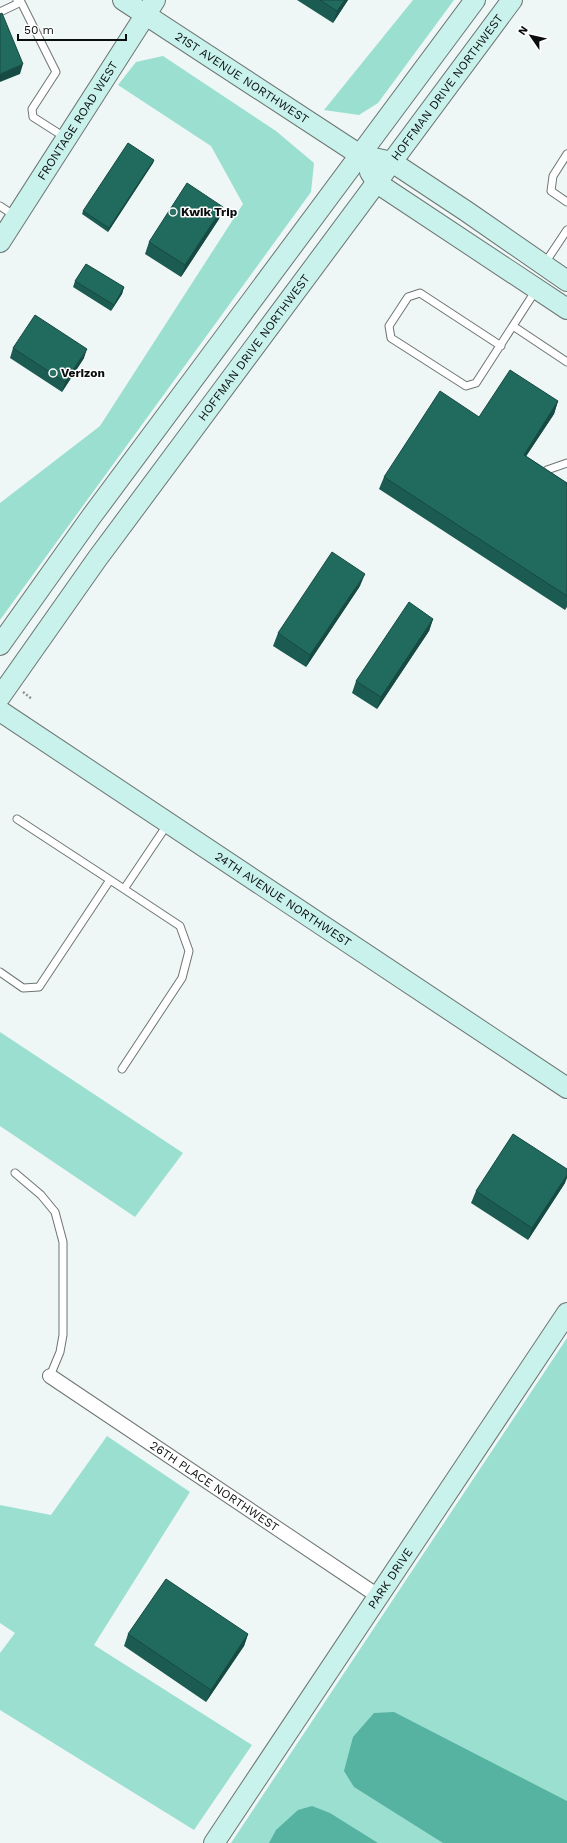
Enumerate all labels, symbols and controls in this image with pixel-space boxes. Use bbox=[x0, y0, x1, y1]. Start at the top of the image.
street label: HOFFMAN DRIVE NORTHWEST bbox=[388, 12, 506, 163]
scale bar bbox=[18, 16, 126, 42]
north arrow bbox=[511, 16, 551, 56]
text: 50 m bbox=[24, 23, 54, 37]
text: N bbox=[515, 24, 531, 38]
street label: 21ST AVENUE NORTHWEST bbox=[172, 29, 311, 126]
street label: FRONTAGE ROAD WEST bbox=[35, 59, 121, 183]
place label: Kwik Trip bbox=[181, 205, 238, 219]
marker: Kwik Trip bbox=[168, 207, 178, 217]
street label: HOFFMAN DRIVE NORTHWEST bbox=[195, 272, 313, 423]
place label: Verizon bbox=[61, 366, 105, 380]
marker: Verizon bbox=[48, 368, 58, 378]
street label: 24TH AVENUE NORTHWEST bbox=[212, 849, 354, 950]
street label: 26TH PLACE NORTHWEST bbox=[147, 1438, 281, 1534]
street label: PARK DRIVE bbox=[365, 1545, 416, 1611]

